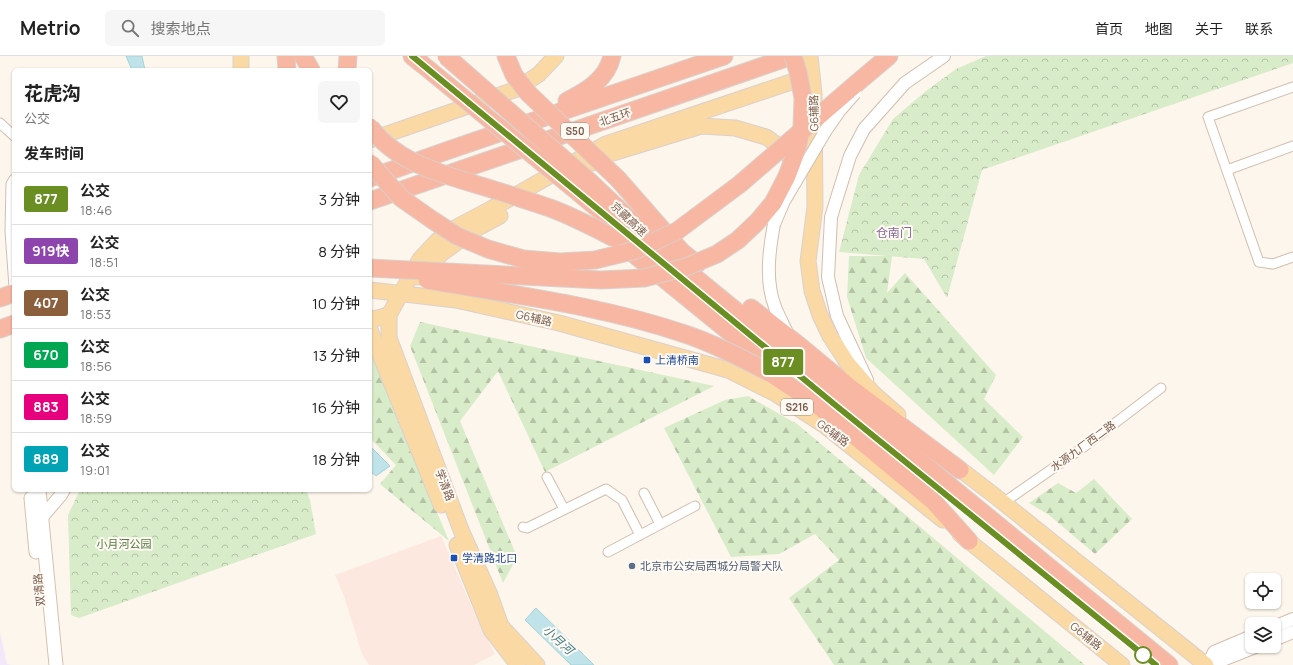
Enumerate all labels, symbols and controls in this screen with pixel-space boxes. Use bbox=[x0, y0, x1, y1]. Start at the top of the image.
search box bbox=[105, 10, 385, 46]
text: Metrio bbox=[20, 15, 81, 41]
icon: search bbox=[119, 17, 141, 39]
text: 搜索地点 bbox=[151, 18, 211, 39]
text: 首页 bbox=[1095, 19, 1123, 38]
text: 地图 bbox=[1145, 19, 1173, 38]
text: 关于 bbox=[1195, 19, 1223, 38]
text: 联系 bbox=[1245, 19, 1273, 38]
text: 花虎沟 bbox=[24, 80, 81, 106]
button: heart bbox=[318, 81, 360, 123]
street label: G6辅路 bbox=[806, 95, 821, 131]
street label: 北五环 bbox=[597, 104, 633, 129]
text: 公交 bbox=[24, 109, 50, 127]
road number: S50 bbox=[561, 123, 589, 139]
text: 发车时间 bbox=[24, 143, 84, 164]
text: 公交 bbox=[80, 180, 110, 201]
text: 877 bbox=[34, 189, 58, 208]
text: 3 分钟 bbox=[319, 189, 360, 210]
street label: 京藏高速 bbox=[608, 198, 651, 239]
text: 18:46 bbox=[80, 201, 112, 219]
district label: 仓南门 bbox=[876, 224, 912, 241]
text: 公交 bbox=[90, 232, 120, 253]
text: 919快 bbox=[32, 241, 70, 260]
text: 8 分钟 bbox=[318, 241, 360, 262]
text: 18:51 bbox=[90, 253, 119, 271]
text: 公交 bbox=[80, 284, 110, 305]
text: 407 bbox=[33, 293, 59, 312]
text: 10 分钟 bbox=[312, 293, 360, 314]
text: 18:53 bbox=[80, 305, 111, 323]
street label: G6辅路 bbox=[515, 306, 554, 329]
text: 公交 bbox=[80, 336, 110, 357]
text: 670 bbox=[33, 345, 59, 364]
text: 13 分钟 bbox=[313, 345, 360, 366]
line badge: 877 bbox=[760, 349, 806, 375]
place label: 上清桥南 bbox=[655, 352, 699, 367]
text: 877 bbox=[771, 352, 795, 371]
marker: 上清桥南 bbox=[642, 355, 652, 365]
text: 18:56 bbox=[80, 357, 112, 375]
text: 公交 bbox=[80, 388, 110, 409]
text: 883 bbox=[33, 397, 59, 416]
text: 16 分钟 bbox=[312, 397, 360, 418]
road number: S216 bbox=[781, 399, 813, 415]
text: 18:59 bbox=[80, 409, 112, 427]
street label: G6辅路 bbox=[814, 416, 852, 450]
street label: 水源九厂西二路 bbox=[1047, 417, 1118, 474]
text: 公交 bbox=[80, 440, 110, 461]
text: 889 bbox=[33, 449, 59, 468]
text: 18 分钟 bbox=[312, 449, 360, 470]
text: 19:01 bbox=[80, 461, 110, 479]
street label: 学清路 bbox=[433, 467, 458, 503]
park label: 小月河公园 bbox=[97, 536, 152, 551]
place label: 学清路北口 bbox=[462, 550, 517, 565]
marker: 学清路北口 bbox=[449, 553, 459, 563]
place label: 北京市公安局西城分局警犬队 bbox=[640, 558, 783, 573]
marker: 北京市公安局西城分局警犬队 bbox=[627, 561, 637, 571]
street label: 双清路 bbox=[29, 573, 48, 607]
map controls bbox=[1245, 573, 1281, 653]
button: locate bbox=[1245, 573, 1281, 609]
button: layers bbox=[1245, 617, 1281, 653]
street label: G6辅路 bbox=[1067, 618, 1105, 653]
water label: 小月河 bbox=[539, 621, 579, 659]
unlabelled marker bbox=[1134, 646, 1152, 664]

